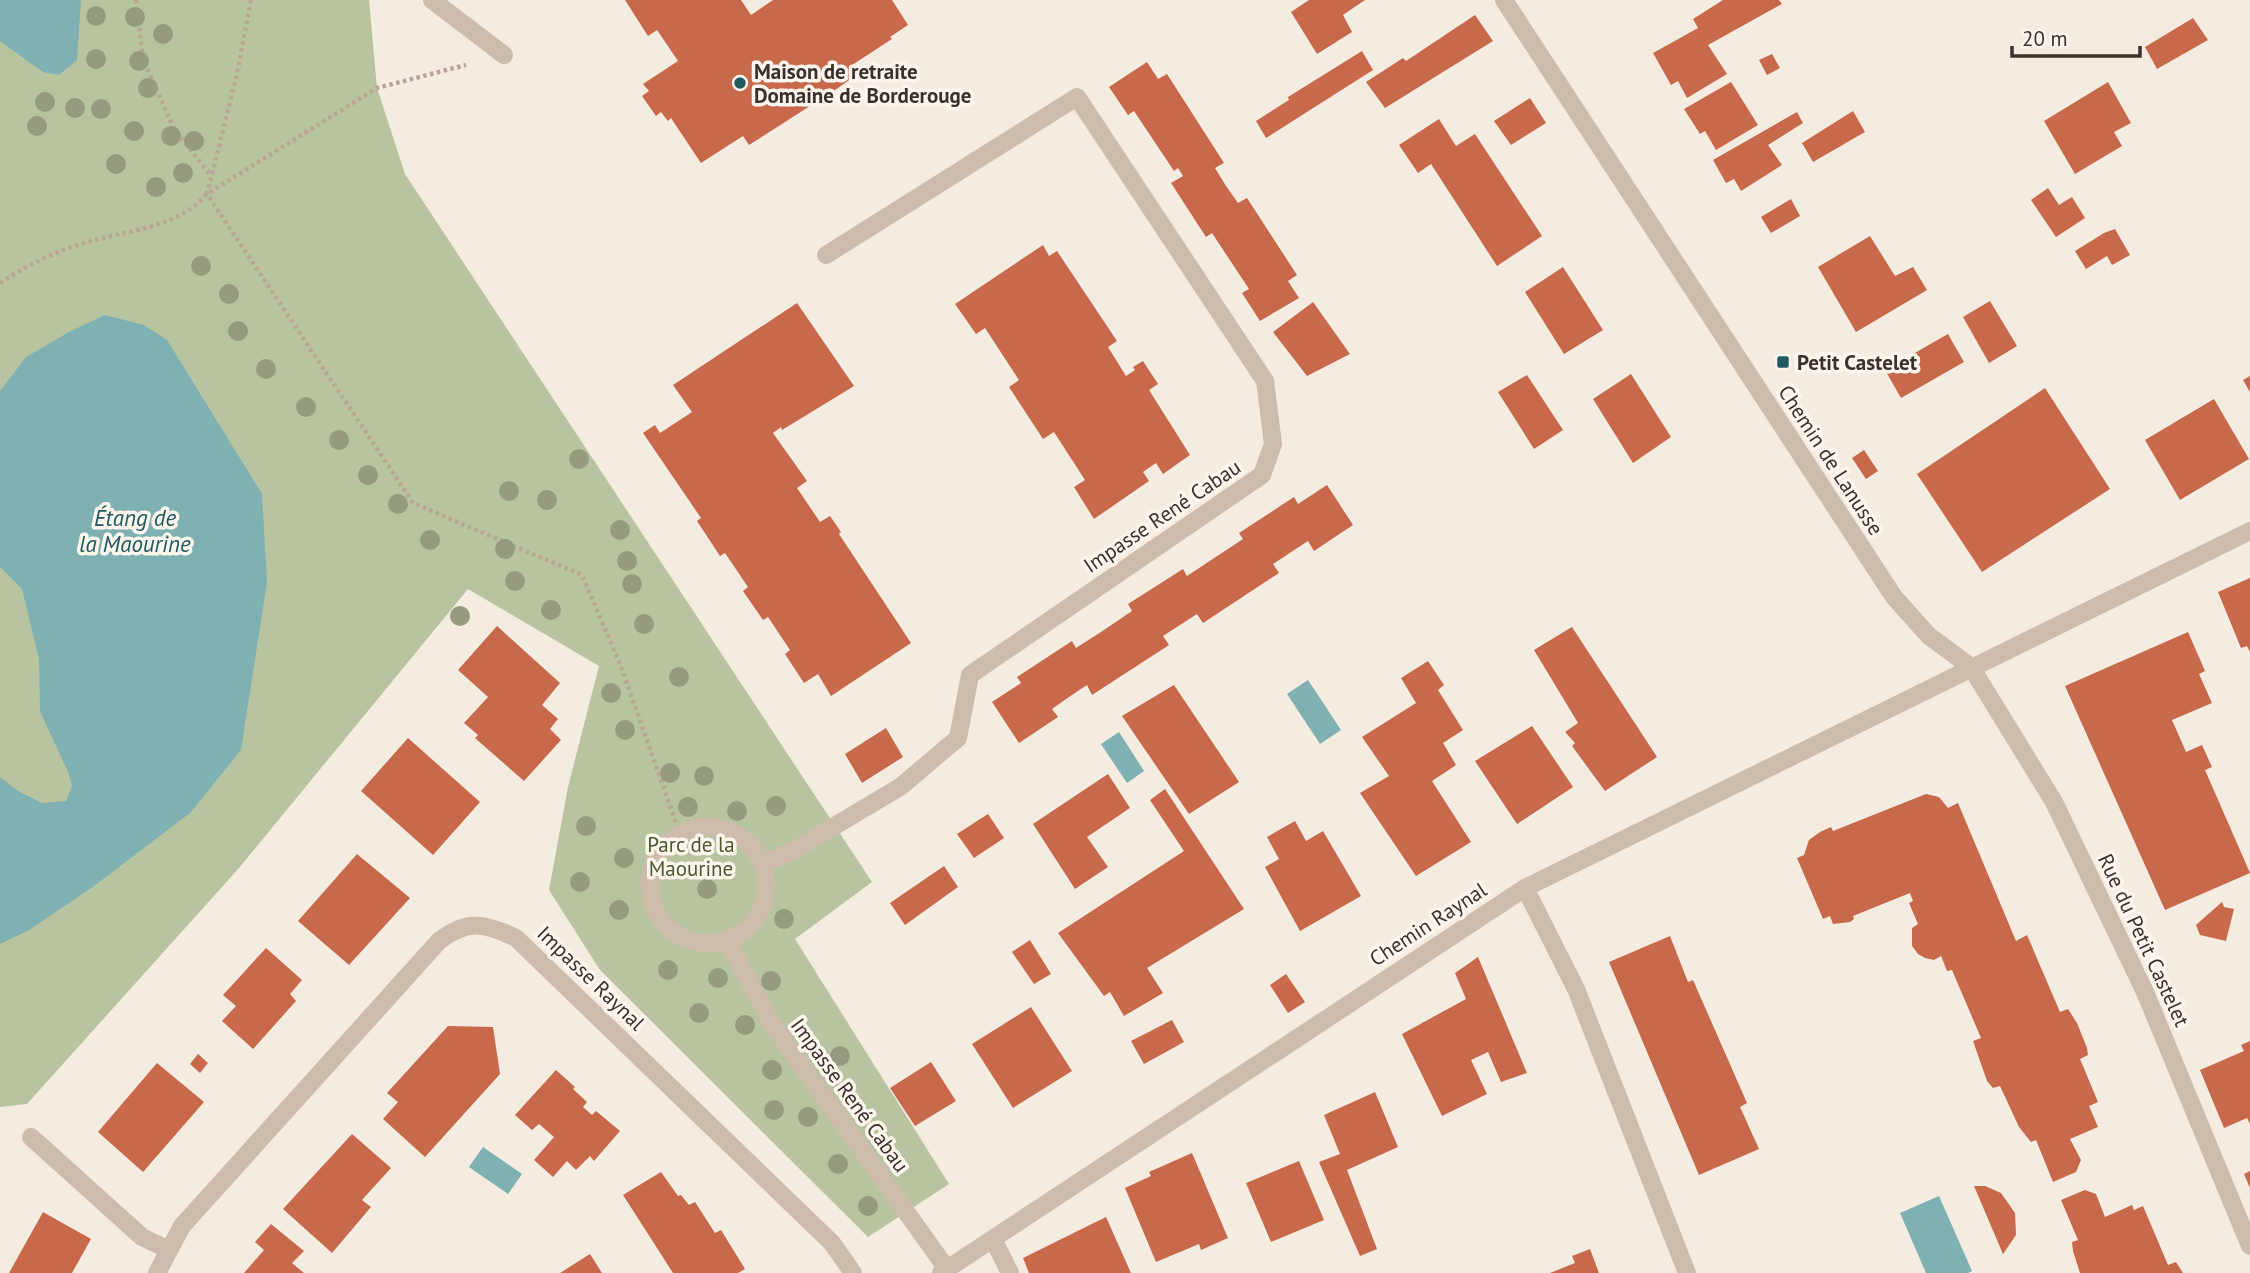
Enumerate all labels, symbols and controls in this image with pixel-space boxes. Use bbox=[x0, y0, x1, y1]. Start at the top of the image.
scale bar bbox=[2012, 14, 2140, 58]
text: 20 m bbox=[2022, 25, 2068, 52]
place label: Maison de retraite Domaine de Borderouge bbox=[754, 58, 971, 109]
marker: Maison de retraite Domaine de Borderouge bbox=[732, 75, 748, 91]
place label: Petit Castelet bbox=[1797, 349, 1918, 376]
marker: Petit Castelet bbox=[1775, 354, 1791, 370]
street label: Chemin de Lanusse bbox=[1772, 380, 1890, 540]
street label: Impasse René Cabau bbox=[1078, 453, 1246, 579]
water label: Étang de la Maourine bbox=[79, 503, 191, 558]
park label: Parc de la Maourine bbox=[647, 831, 735, 882]
street label: Rue du Petit Castelet bbox=[2092, 849, 2196, 1031]
street label: Chemin Raynal bbox=[1364, 876, 1492, 972]
street label: Impasse Raynal bbox=[531, 920, 651, 1036]
street label: Impasse René Cabau bbox=[785, 1013, 915, 1177]

